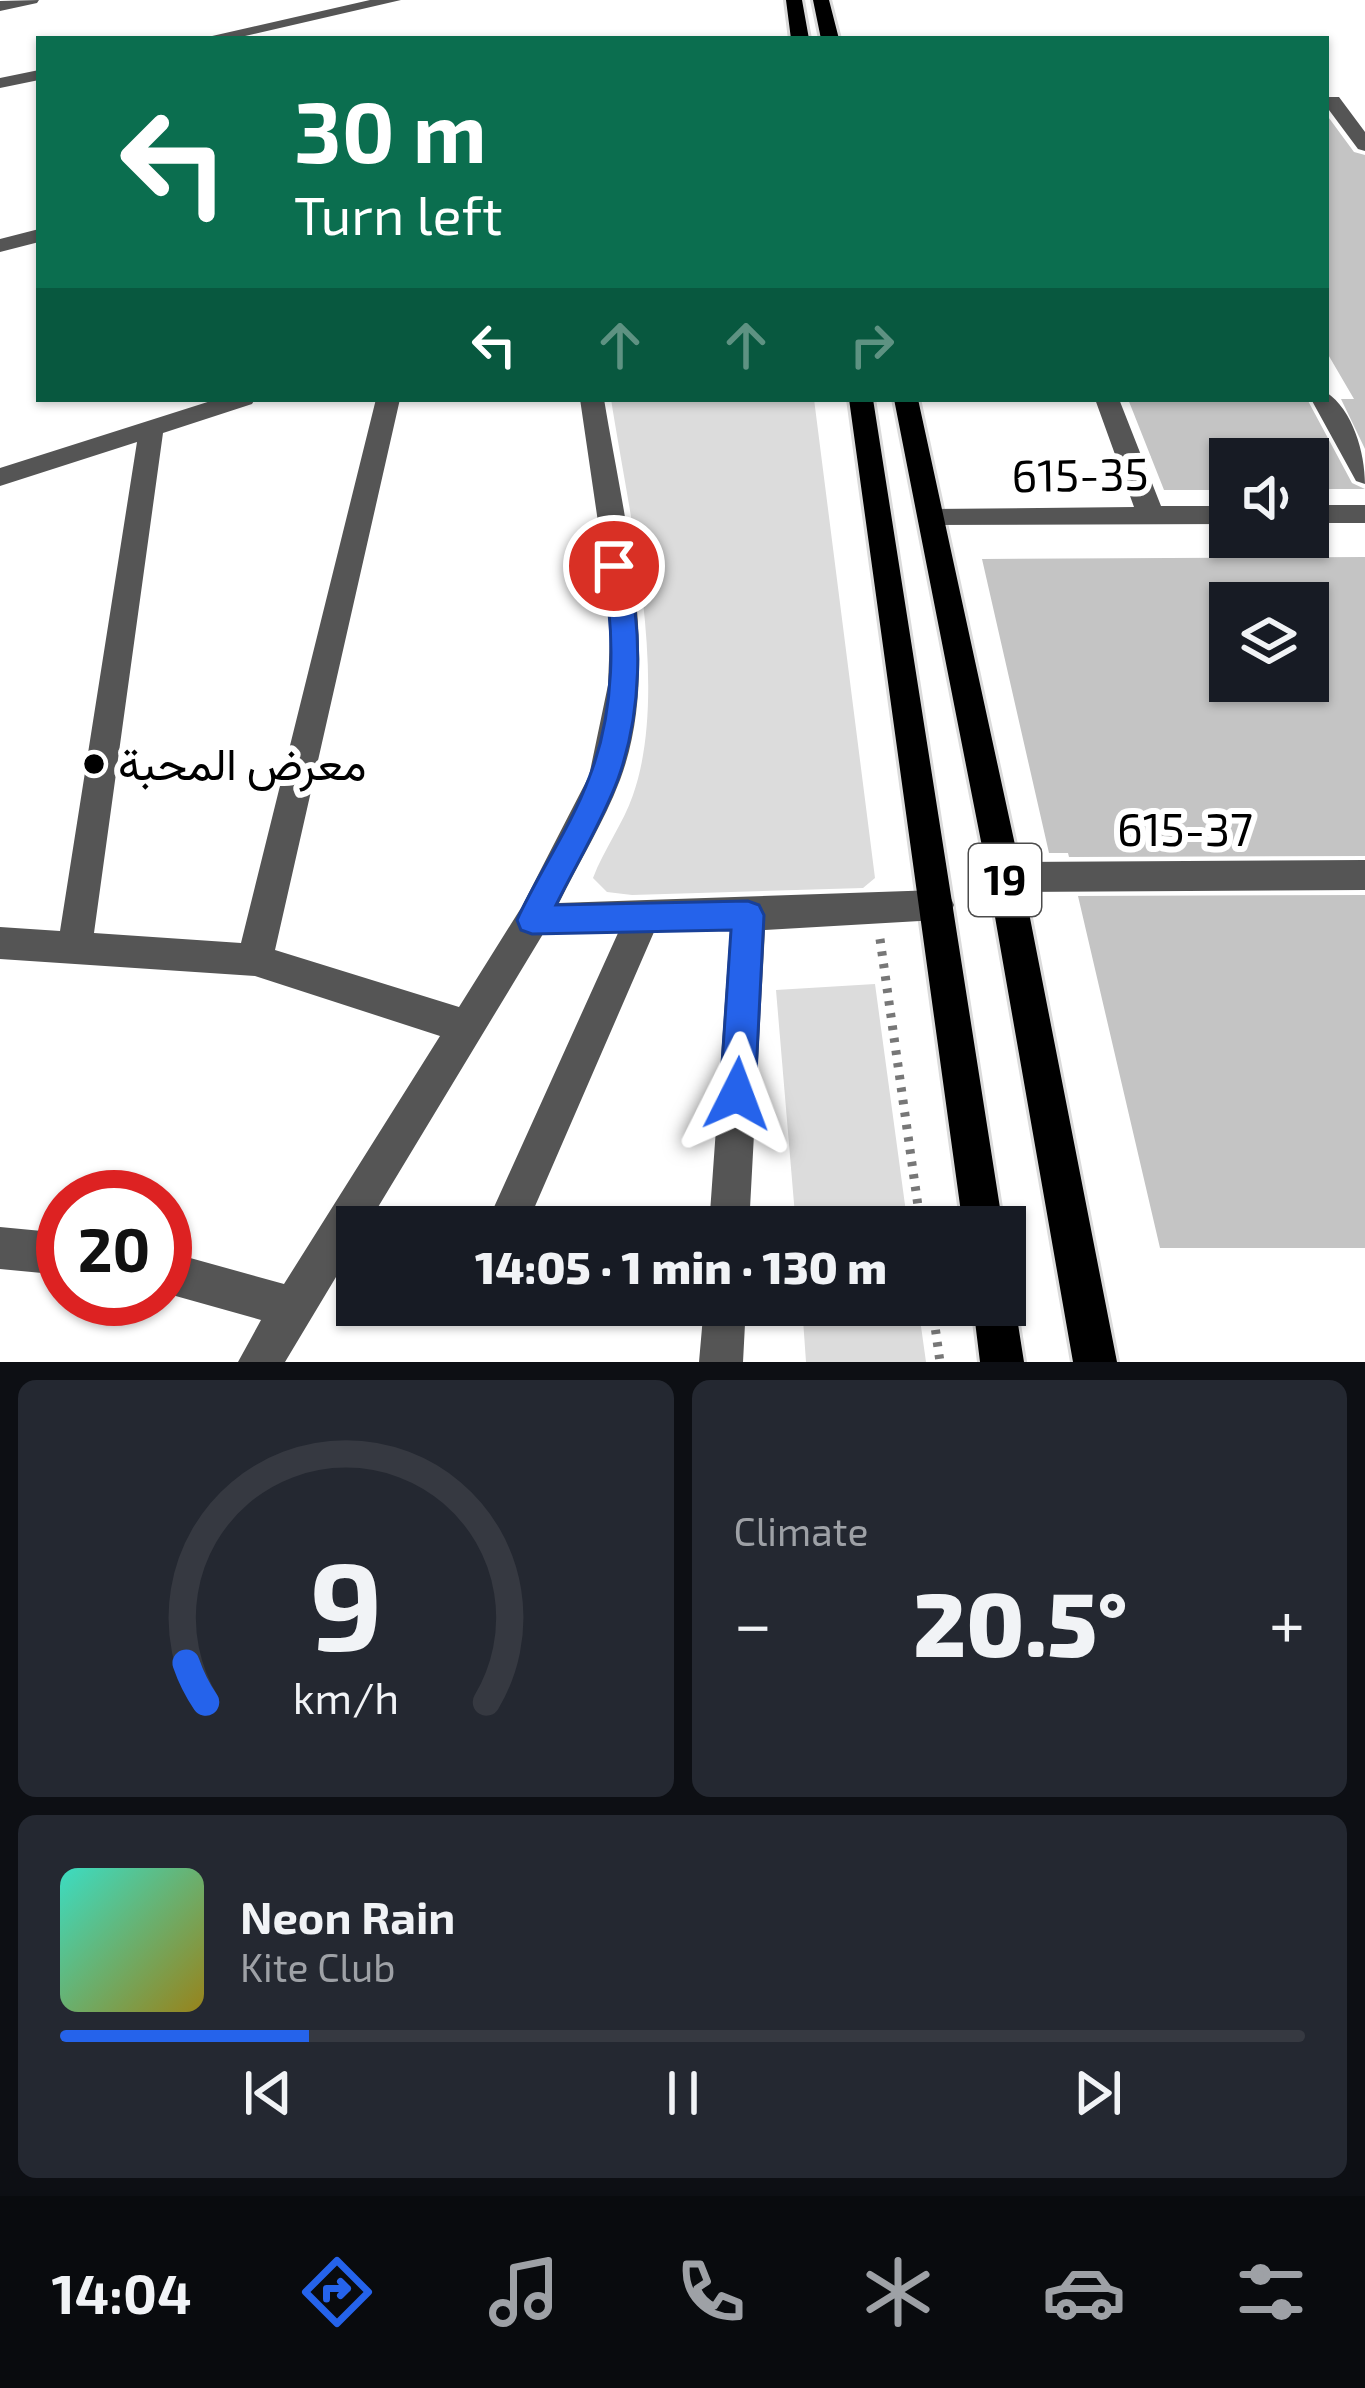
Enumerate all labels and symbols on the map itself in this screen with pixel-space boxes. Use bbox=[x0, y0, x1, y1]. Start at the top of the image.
street label: 615-35 bbox=[1011, 445, 1149, 501]
pin bbox=[563, 515, 665, 617]
place label: معرض المحبة bbox=[118, 735, 367, 792]
marker: معرض المحبة bbox=[81, 751, 107, 777]
street label: 615-37 bbox=[1117, 801, 1253, 855]
road number: 19 bbox=[969, 844, 1041, 916]
position arrow bbox=[674, 1031, 800, 1157]
speed limit sign: 20 bbox=[36, 1170, 192, 1326]

